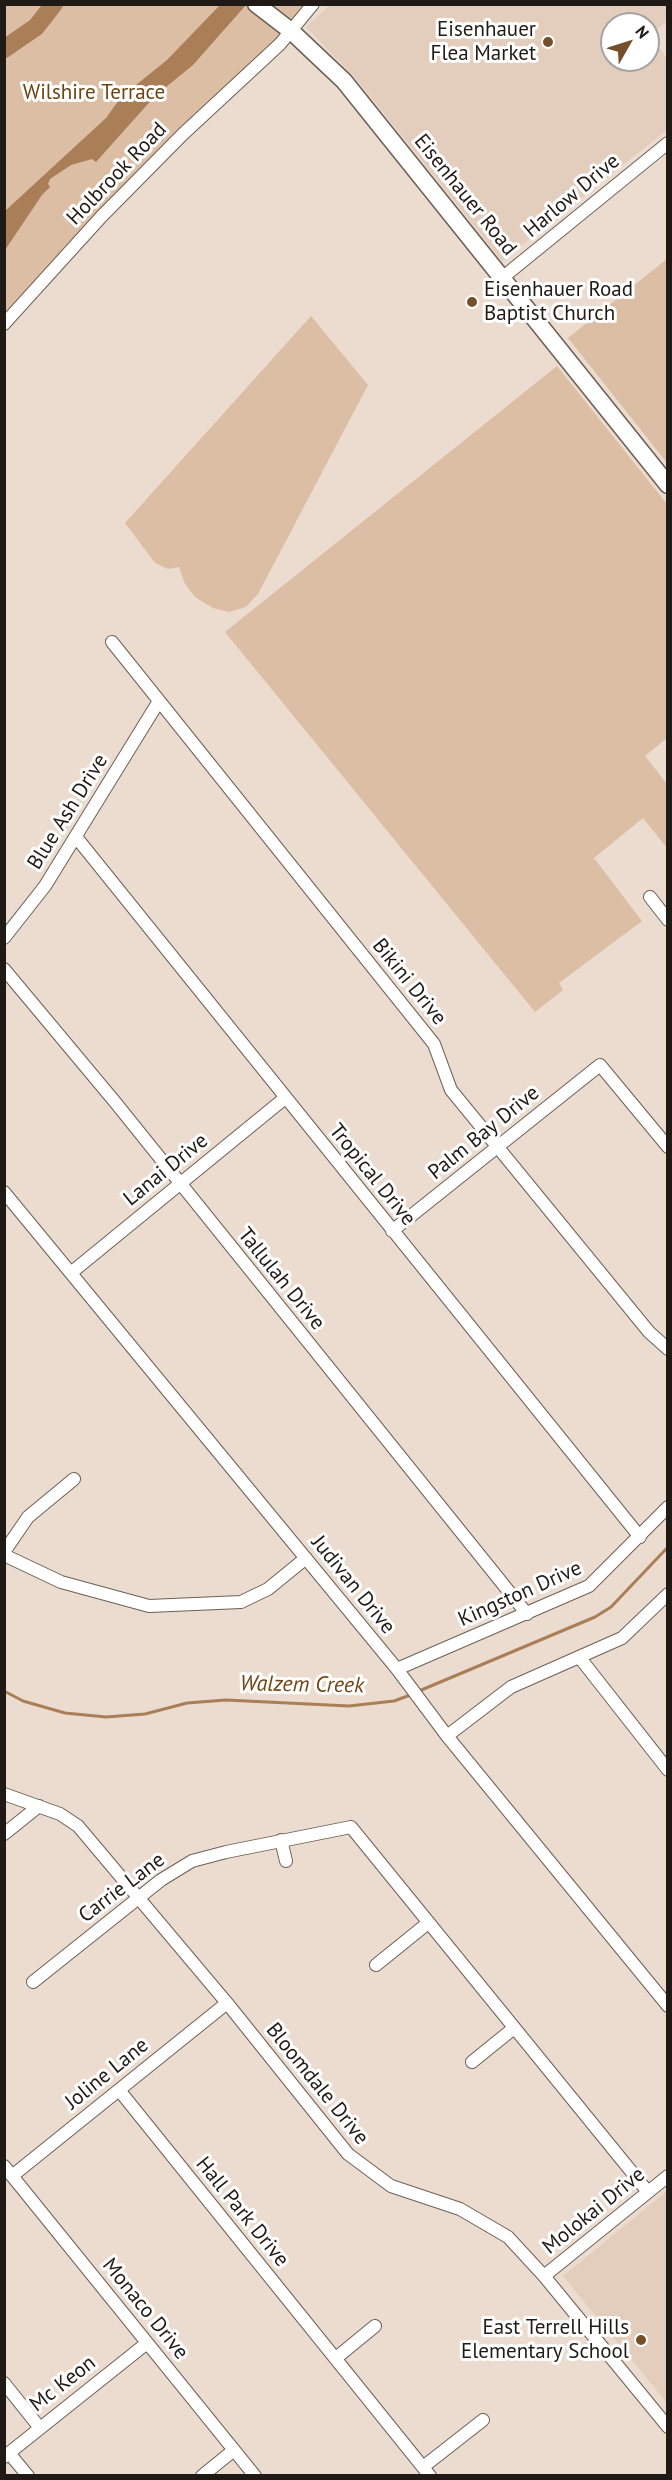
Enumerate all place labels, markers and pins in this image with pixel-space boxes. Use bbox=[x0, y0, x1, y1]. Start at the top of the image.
place label: Eisenhauer Flea Market bbox=[431, 17, 536, 67]
marker: Eisenhauer Flea Market bbox=[541, 35, 555, 49]
place label: Eisenhauer Road Baptist Church bbox=[484, 277, 633, 327]
marker: Eisenhauer Road Baptist Church bbox=[465, 295, 479, 309]
place label: East Terrell Hills Elementary School bbox=[461, 2315, 629, 2365]
marker: East Terrell Hills Elementary School bbox=[634, 2333, 648, 2347]

